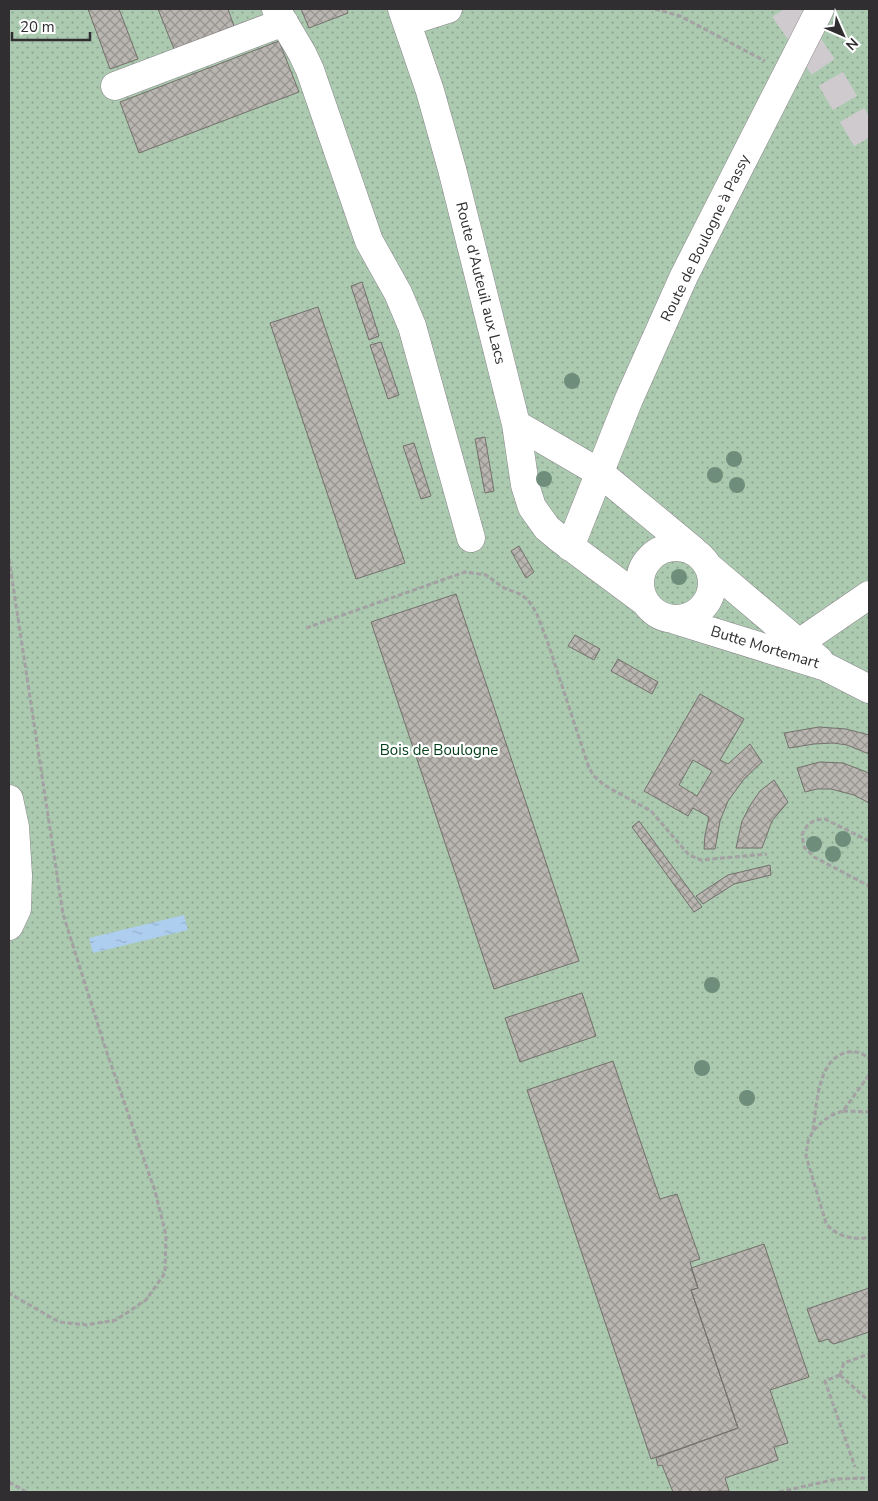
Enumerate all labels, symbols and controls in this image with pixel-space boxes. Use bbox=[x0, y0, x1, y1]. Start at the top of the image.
scale bar bbox=[12, 10, 90, 42]
north arrow bbox=[818, 10, 868, 60]
text: 20 m bbox=[20, 17, 55, 37]
text: N bbox=[841, 33, 862, 54]
street label: Route de Boulogne à Passy bbox=[656, 151, 754, 325]
street label: Route d'Auteuil aux Lacs bbox=[451, 200, 511, 366]
street label: Butte Mortemart bbox=[708, 621, 822, 673]
park label: Bois de Boulogne bbox=[380, 740, 498, 760]

